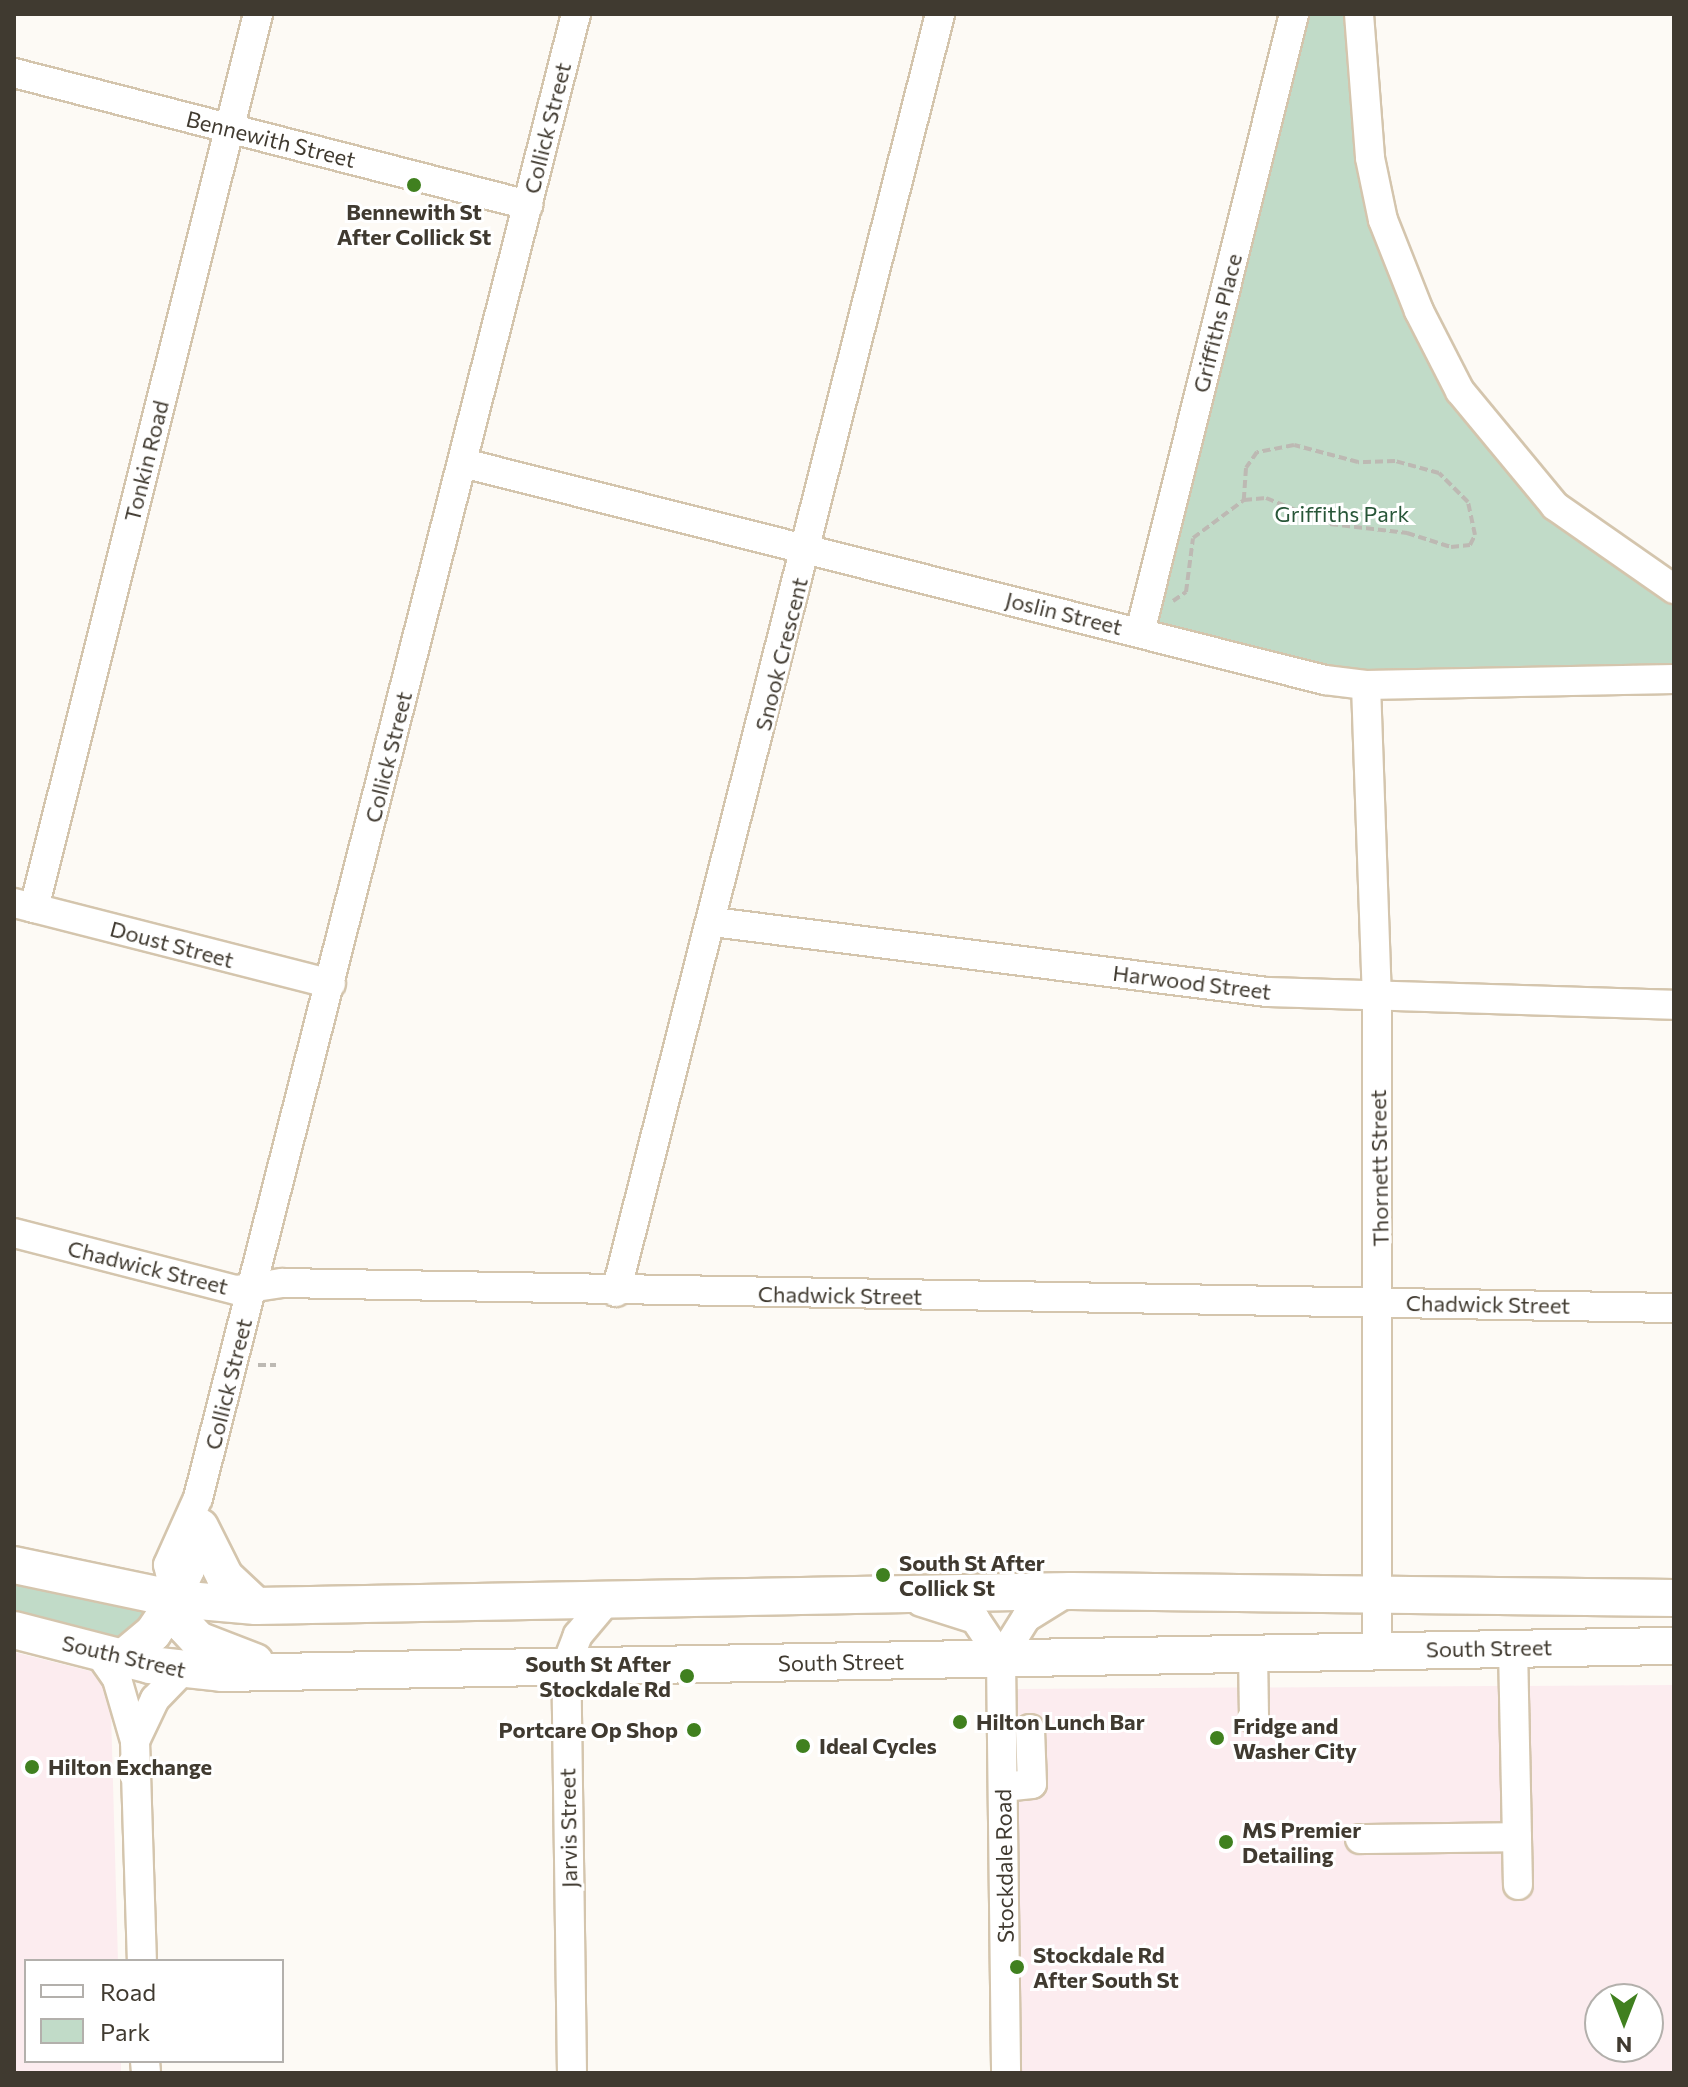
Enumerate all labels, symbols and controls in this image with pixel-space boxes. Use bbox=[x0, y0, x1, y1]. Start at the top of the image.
street label: Collick Street bbox=[518, 60, 576, 196]
street label: Bennewith Street bbox=[184, 105, 358, 173]
marker: Bennewith St After Collick St bbox=[405, 176, 423, 194]
place label: Bennewith St After Collick St bbox=[337, 198, 491, 250]
street label: Griffiths Place bbox=[1187, 251, 1247, 395]
street label: Tonkin Road bbox=[118, 398, 174, 524]
park label: Griffiths Park bbox=[1275, 501, 1409, 527]
street label: Snook Crescent bbox=[749, 575, 813, 733]
street label: Joslin Street bbox=[1003, 586, 1125, 640]
street label: Collick Street bbox=[359, 689, 417, 825]
street label: Doust Street bbox=[107, 915, 237, 973]
street label: Harwood Street bbox=[1111, 959, 1273, 1005]
street label: Thornett Street bbox=[1364, 1089, 1394, 1247]
street label: Chadwick Street bbox=[65, 1234, 231, 1300]
street label: Chadwick Street bbox=[758, 1280, 922, 1310]
street label: Chadwick Street bbox=[1406, 1289, 1570, 1319]
street label: Collick Street bbox=[199, 1316, 257, 1452]
place label: South St After Collick St bbox=[899, 1549, 1045, 1600]
marker: South St After Collick St bbox=[874, 1566, 892, 1584]
street label: South Street bbox=[59, 1629, 189, 1683]
street label: South Street bbox=[1426, 1634, 1552, 1662]
street label: South Street bbox=[778, 1648, 904, 1676]
place label: South St After Stockdale Rd bbox=[525, 1650, 671, 1702]
marker: South St After Stockdale Rd bbox=[678, 1667, 696, 1685]
place label: Hilton Lunch Bar bbox=[976, 1709, 1145, 1735]
place label: Fridge and Washer City bbox=[1233, 1712, 1357, 1764]
marker: Hilton Lunch Bar bbox=[951, 1713, 969, 1731]
place label: Portcare Op Shop bbox=[499, 1717, 678, 1743]
marker: Portcare Op Shop bbox=[685, 1721, 703, 1739]
marker: Fridge and Washer City bbox=[1208, 1729, 1226, 1747]
place label: Ideal Cycles bbox=[819, 1733, 937, 1759]
marker: Ideal Cycles bbox=[794, 1737, 812, 1755]
place label: Hilton Exchange bbox=[48, 1754, 212, 1780]
marker: Hilton Exchange bbox=[23, 1758, 41, 1776]
street label: Jarvis Street bbox=[554, 1768, 582, 1888]
street label: Stockdale Road bbox=[989, 1789, 1019, 1943]
place label: MS Premier Detailing bbox=[1242, 1816, 1361, 1868]
marker: MS Premier Detailing bbox=[1217, 1833, 1235, 1851]
place label: Stockdale Rd After South St bbox=[1033, 1941, 1179, 1992]
marker: Stockdale Rd After South St bbox=[1008, 1958, 1026, 1976]
legend bbox=[24, 1959, 284, 2063]
text: Road bbox=[100, 1977, 156, 2006]
north arrow bbox=[1584, 1983, 1664, 2063]
text: Park bbox=[100, 2017, 150, 2046]
text: N bbox=[1616, 2032, 1632, 2059]

